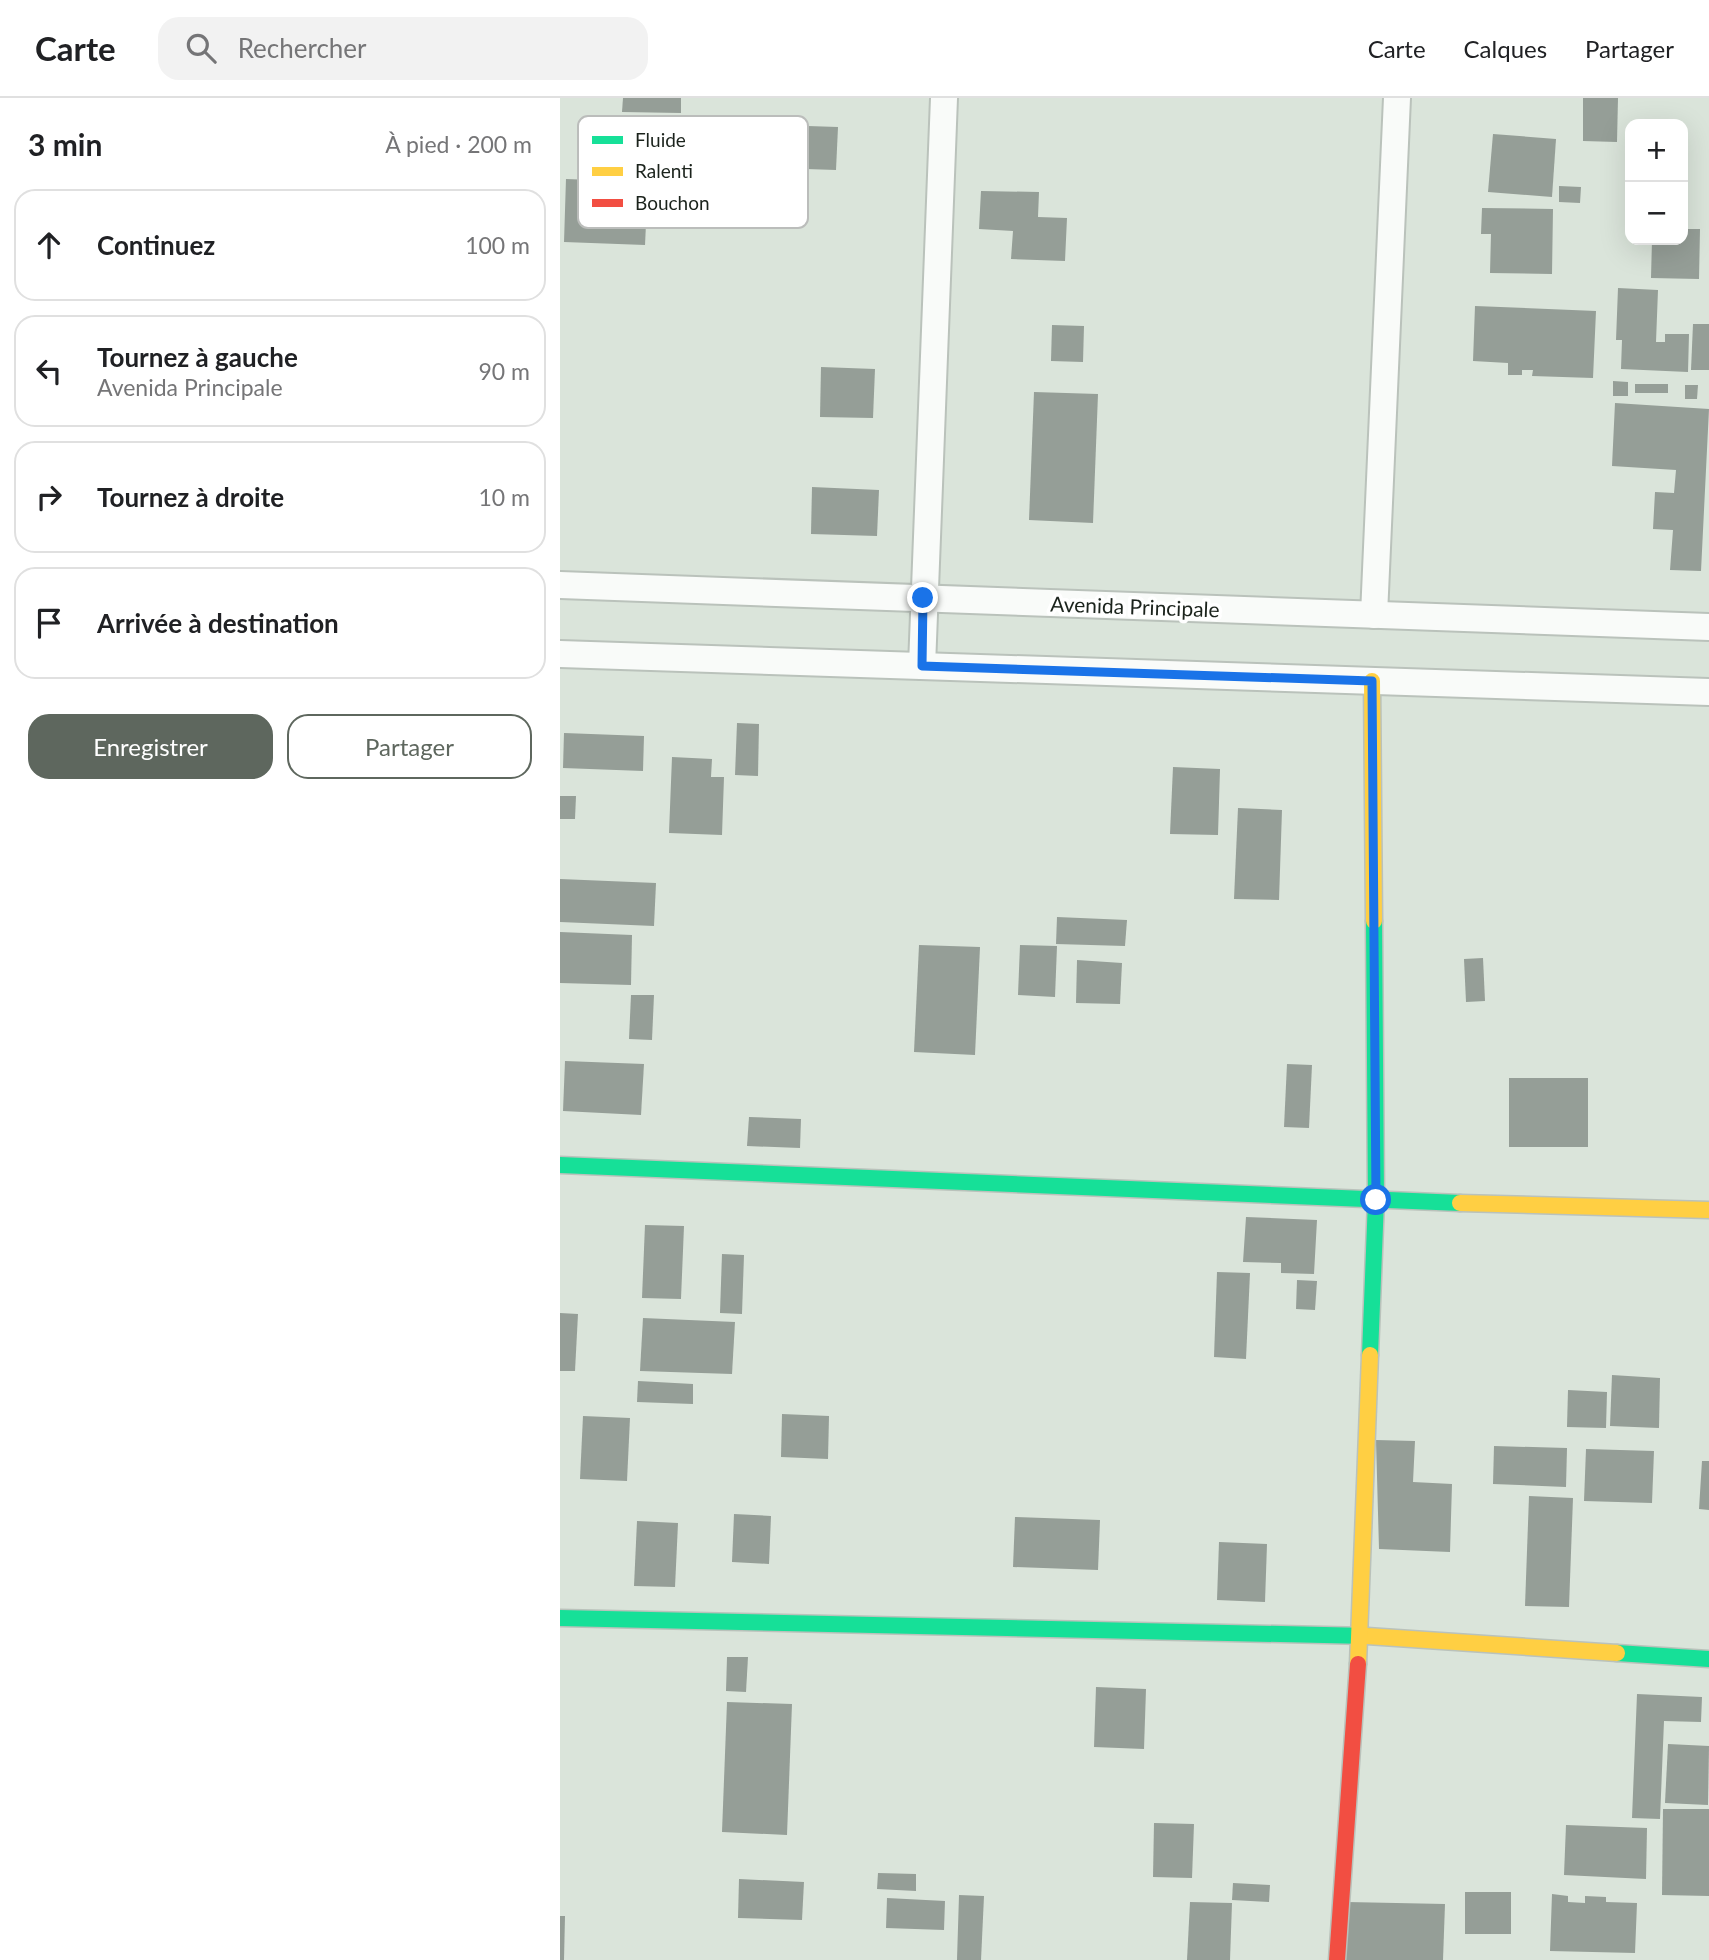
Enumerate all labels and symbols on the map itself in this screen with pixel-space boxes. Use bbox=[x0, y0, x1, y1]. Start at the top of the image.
legend bbox=[578, 116, 808, 228]
text: Fluide bbox=[635, 128, 686, 151]
text: Ralenti bbox=[635, 159, 693, 182]
text: Bouchon bbox=[635, 191, 710, 214]
route end bbox=[907, 582, 938, 613]
street label: Avenida Principale bbox=[1050, 591, 1220, 621]
route start bbox=[1360, 1184, 1391, 1215]

